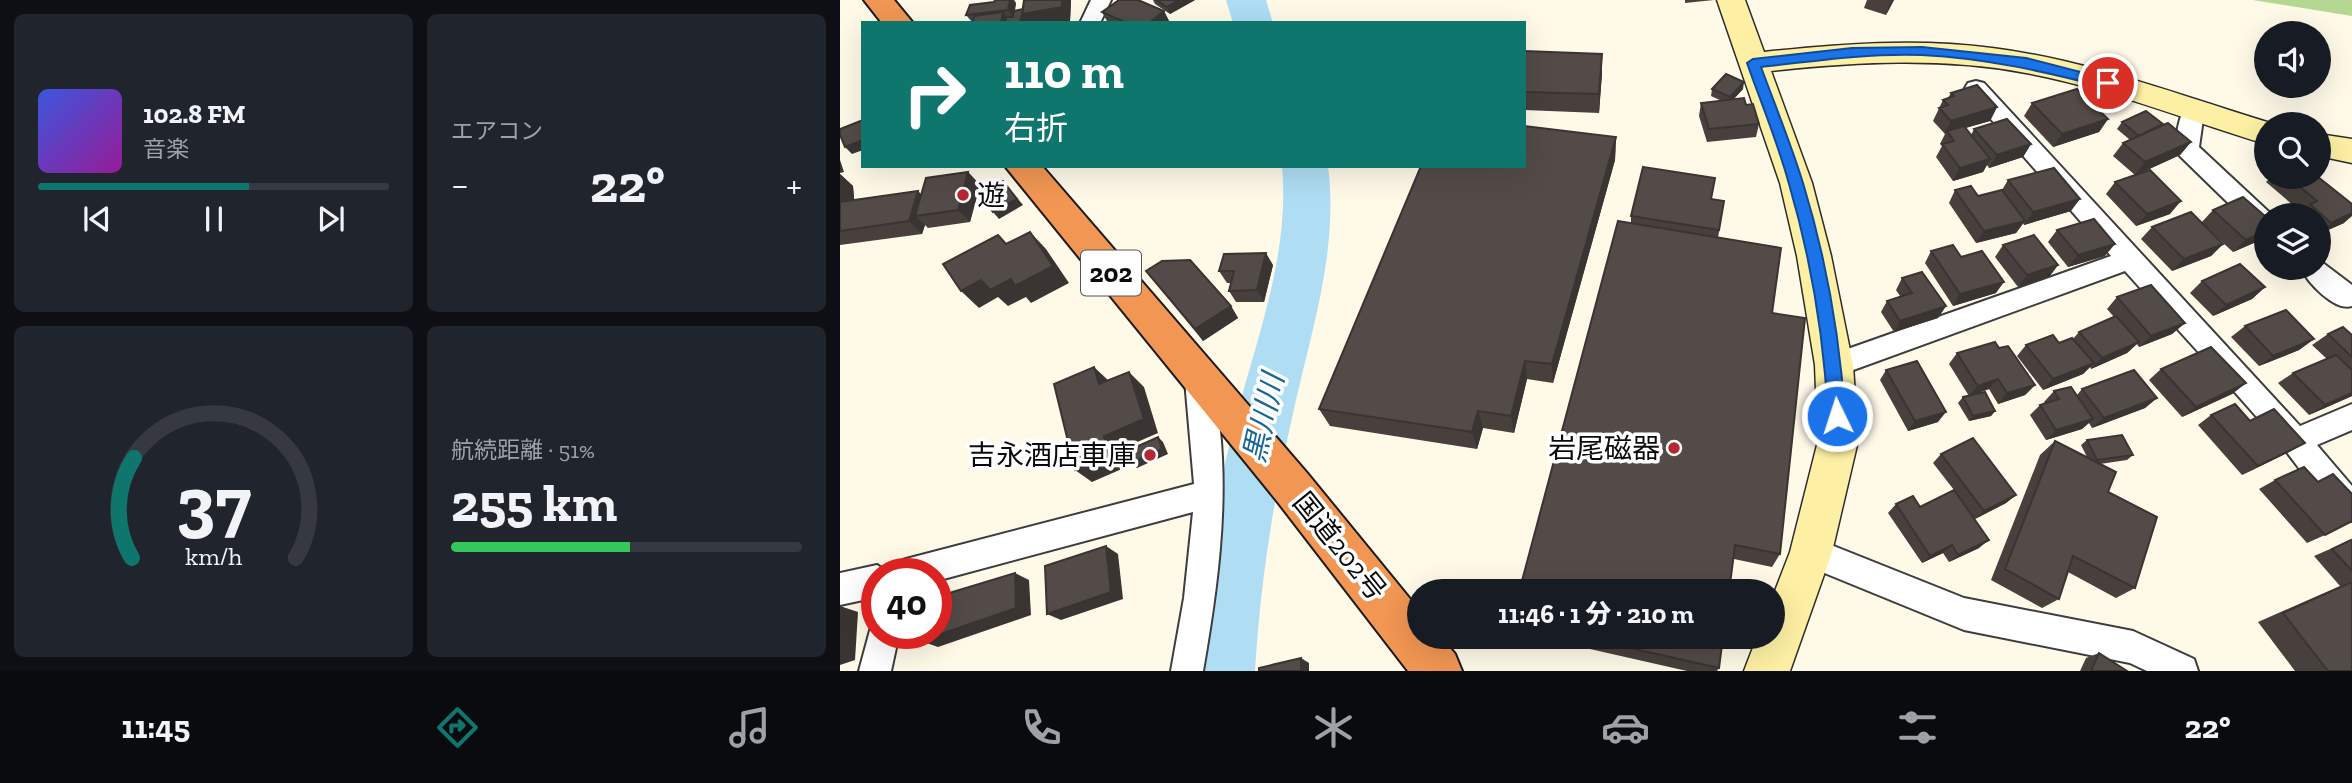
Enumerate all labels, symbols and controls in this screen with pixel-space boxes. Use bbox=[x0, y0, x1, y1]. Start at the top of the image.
map controls bbox=[2254, 21, 2331, 280]
button: sound bbox=[2254, 21, 2331, 98]
text: 110 m bbox=[1004, 42, 1124, 101]
icon: right bbox=[889, 49, 980, 140]
pin bbox=[2078, 53, 2138, 113]
icon: arrive bbox=[2089, 64, 2127, 102]
text: 102.8 FM bbox=[143, 98, 245, 130]
text: 右折 bbox=[1004, 109, 1068, 147]
button: search bbox=[2254, 112, 2331, 189]
text: エアコン bbox=[451, 117, 543, 145]
text: 音楽 bbox=[143, 135, 189, 163]
text: 22° bbox=[590, 153, 665, 215]
text: − bbox=[451, 162, 469, 208]
text: + bbox=[786, 162, 802, 208]
place label: 遊 bbox=[977, 179, 1005, 212]
marker: 遊 bbox=[955, 187, 971, 203]
icon: previous bbox=[78, 200, 116, 238]
icon: pause bbox=[195, 200, 233, 238]
icon: next bbox=[312, 200, 350, 238]
button: layers bbox=[2254, 203, 2331, 280]
road number: 202 bbox=[1081, 250, 1141, 296]
water label: 黒川川 bbox=[1236, 367, 1292, 466]
position arrow bbox=[1800, 379, 1874, 453]
place label: 岩尾磁器 bbox=[1548, 432, 1660, 465]
text: 航続距離 · 51% bbox=[451, 436, 595, 464]
place label: 吉永酒店車庫 bbox=[968, 439, 1136, 472]
marker: 岩尾磁器 bbox=[1666, 440, 1682, 456]
marker: 吉永酒店車庫 bbox=[1142, 447, 1158, 463]
text: 37 bbox=[176, 459, 251, 547]
text: 255 km bbox=[451, 472, 617, 534]
street label: 国道202号 bbox=[1286, 486, 1393, 607]
text: km/h bbox=[185, 540, 242, 570]
speed limit sign: 40 bbox=[861, 558, 952, 649]
text: 11:46 · 1 分 · 210 m bbox=[1498, 598, 1694, 630]
icon: directions bbox=[433, 703, 482, 752]
icon: music bbox=[725, 703, 774, 752]
icon: phone bbox=[1017, 703, 1066, 752]
icon: climate bbox=[1309, 703, 1358, 752]
icon: car bbox=[1601, 703, 1650, 752]
icon: filters bbox=[1893, 703, 1942, 752]
text: 11:45 bbox=[121, 708, 190, 746]
text: 22° bbox=[2185, 708, 2231, 746]

